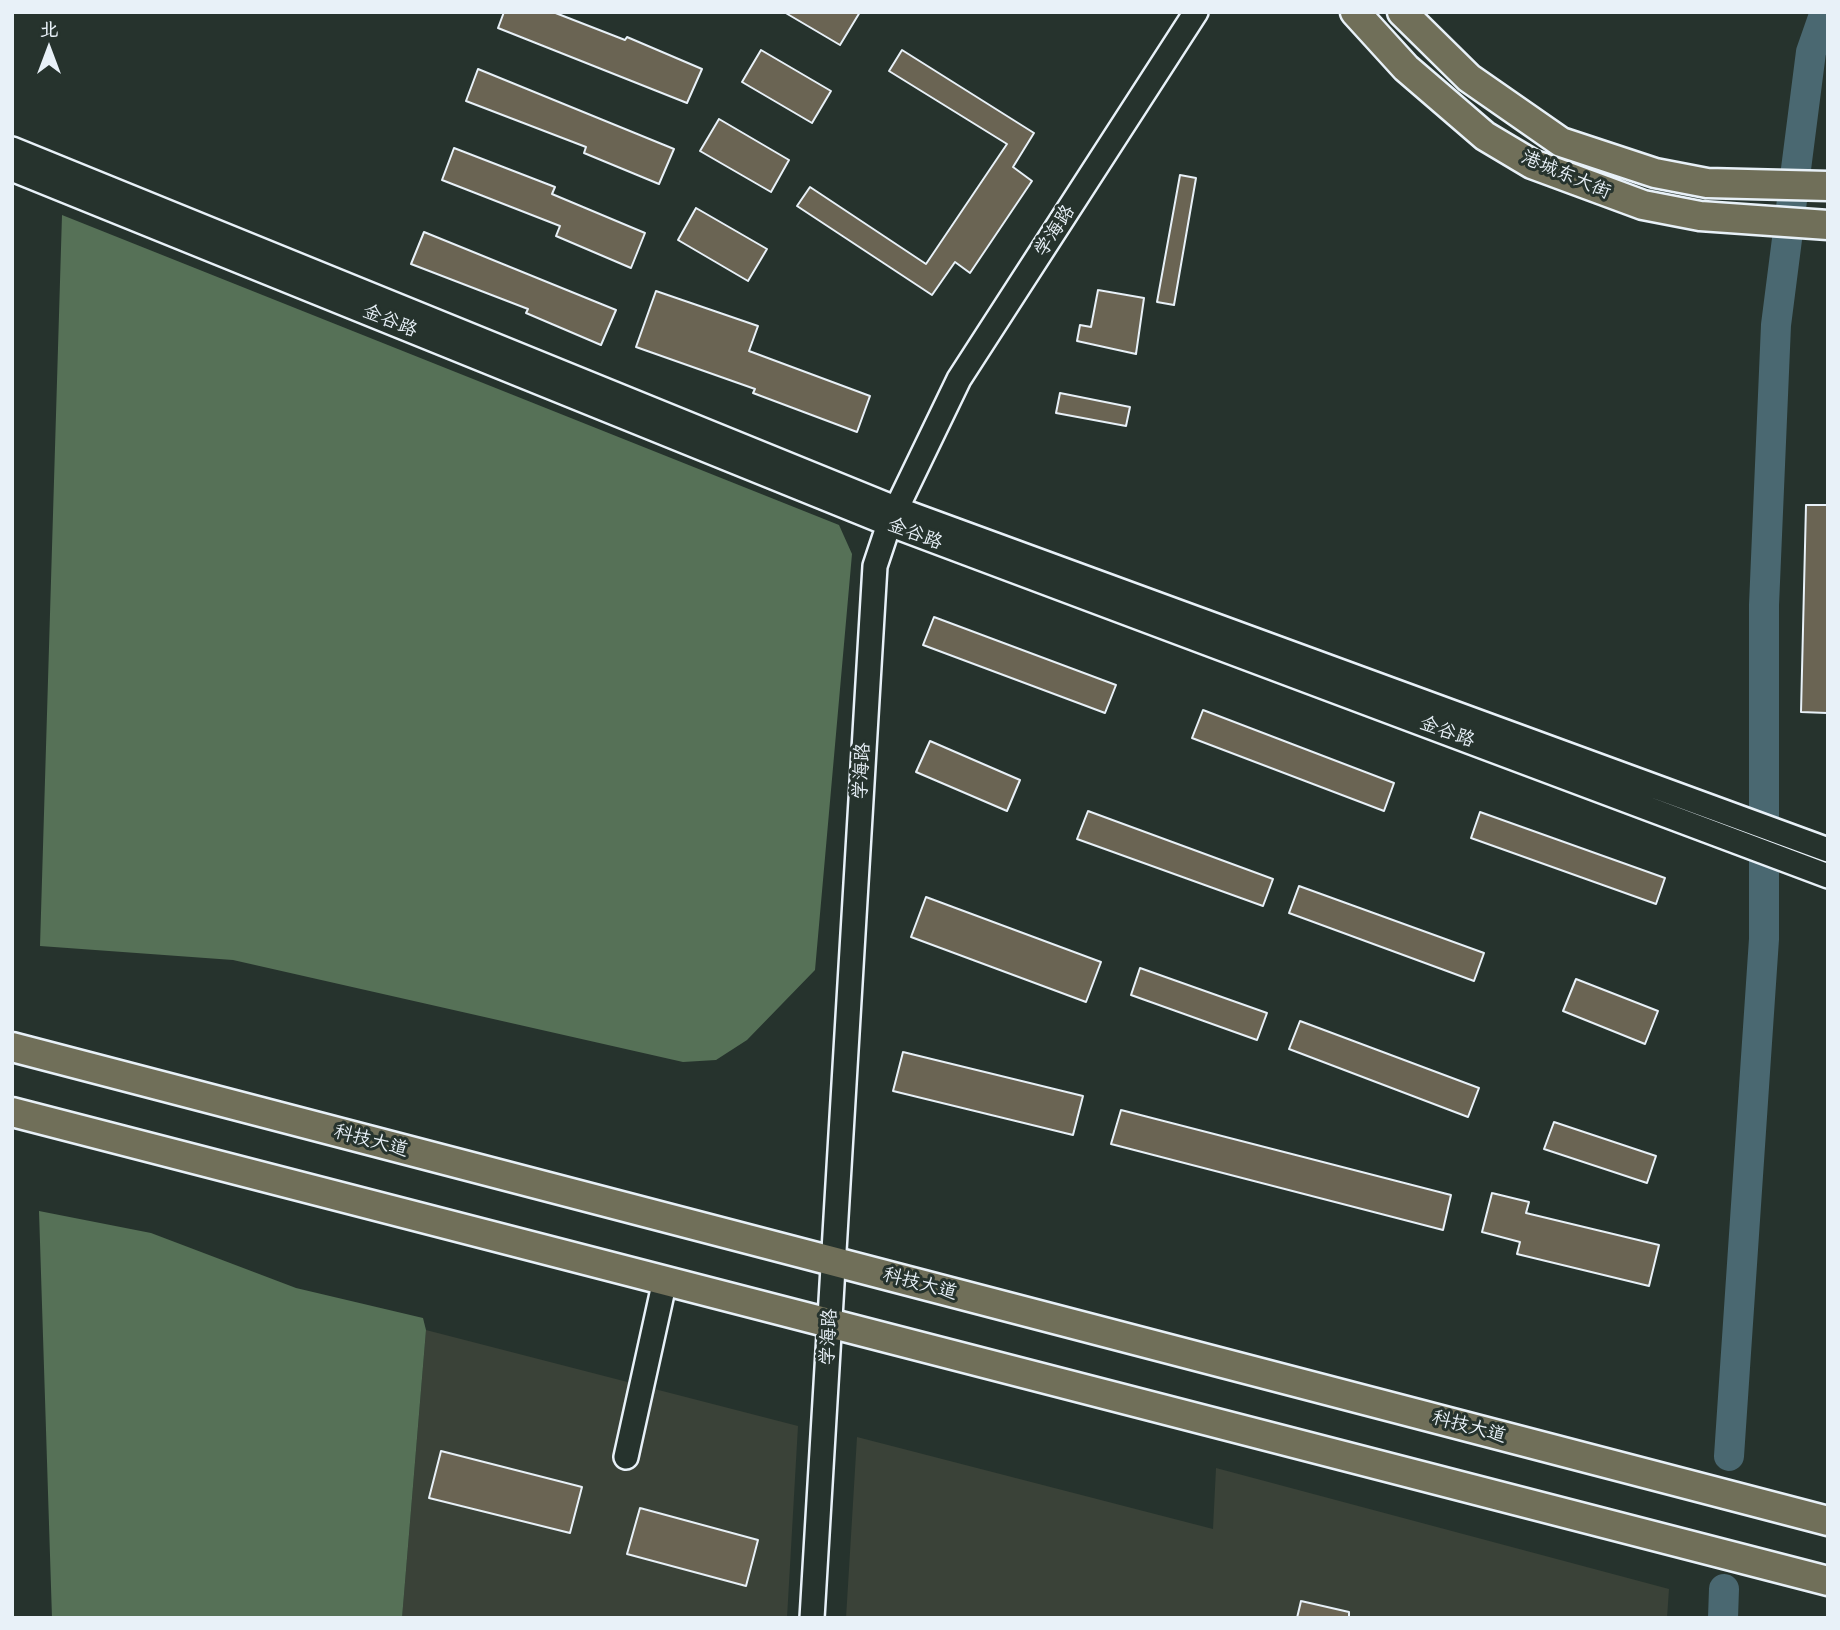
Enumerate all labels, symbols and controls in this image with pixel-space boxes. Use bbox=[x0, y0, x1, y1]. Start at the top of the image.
north arrow bbox=[14, 14, 84, 84]
text: 北 bbox=[39, 14, 59, 42]
street label: 港城东大街 bbox=[1518, 146, 1614, 204]
street label: 学海路 bbox=[1030, 201, 1080, 261]
street label: 金谷路 bbox=[359, 300, 421, 342]
street label: 金谷路 bbox=[884, 513, 946, 555]
street label: 金谷路 bbox=[1416, 712, 1478, 752]
street label: 学海路 bbox=[849, 742, 875, 800]
street label: 科技大道 bbox=[331, 1120, 411, 1162]
street label: 科技大道 bbox=[880, 1263, 960, 1305]
street label: 学海路 bbox=[816, 1308, 842, 1366]
street label: 科技大道 bbox=[1429, 1406, 1509, 1448]

